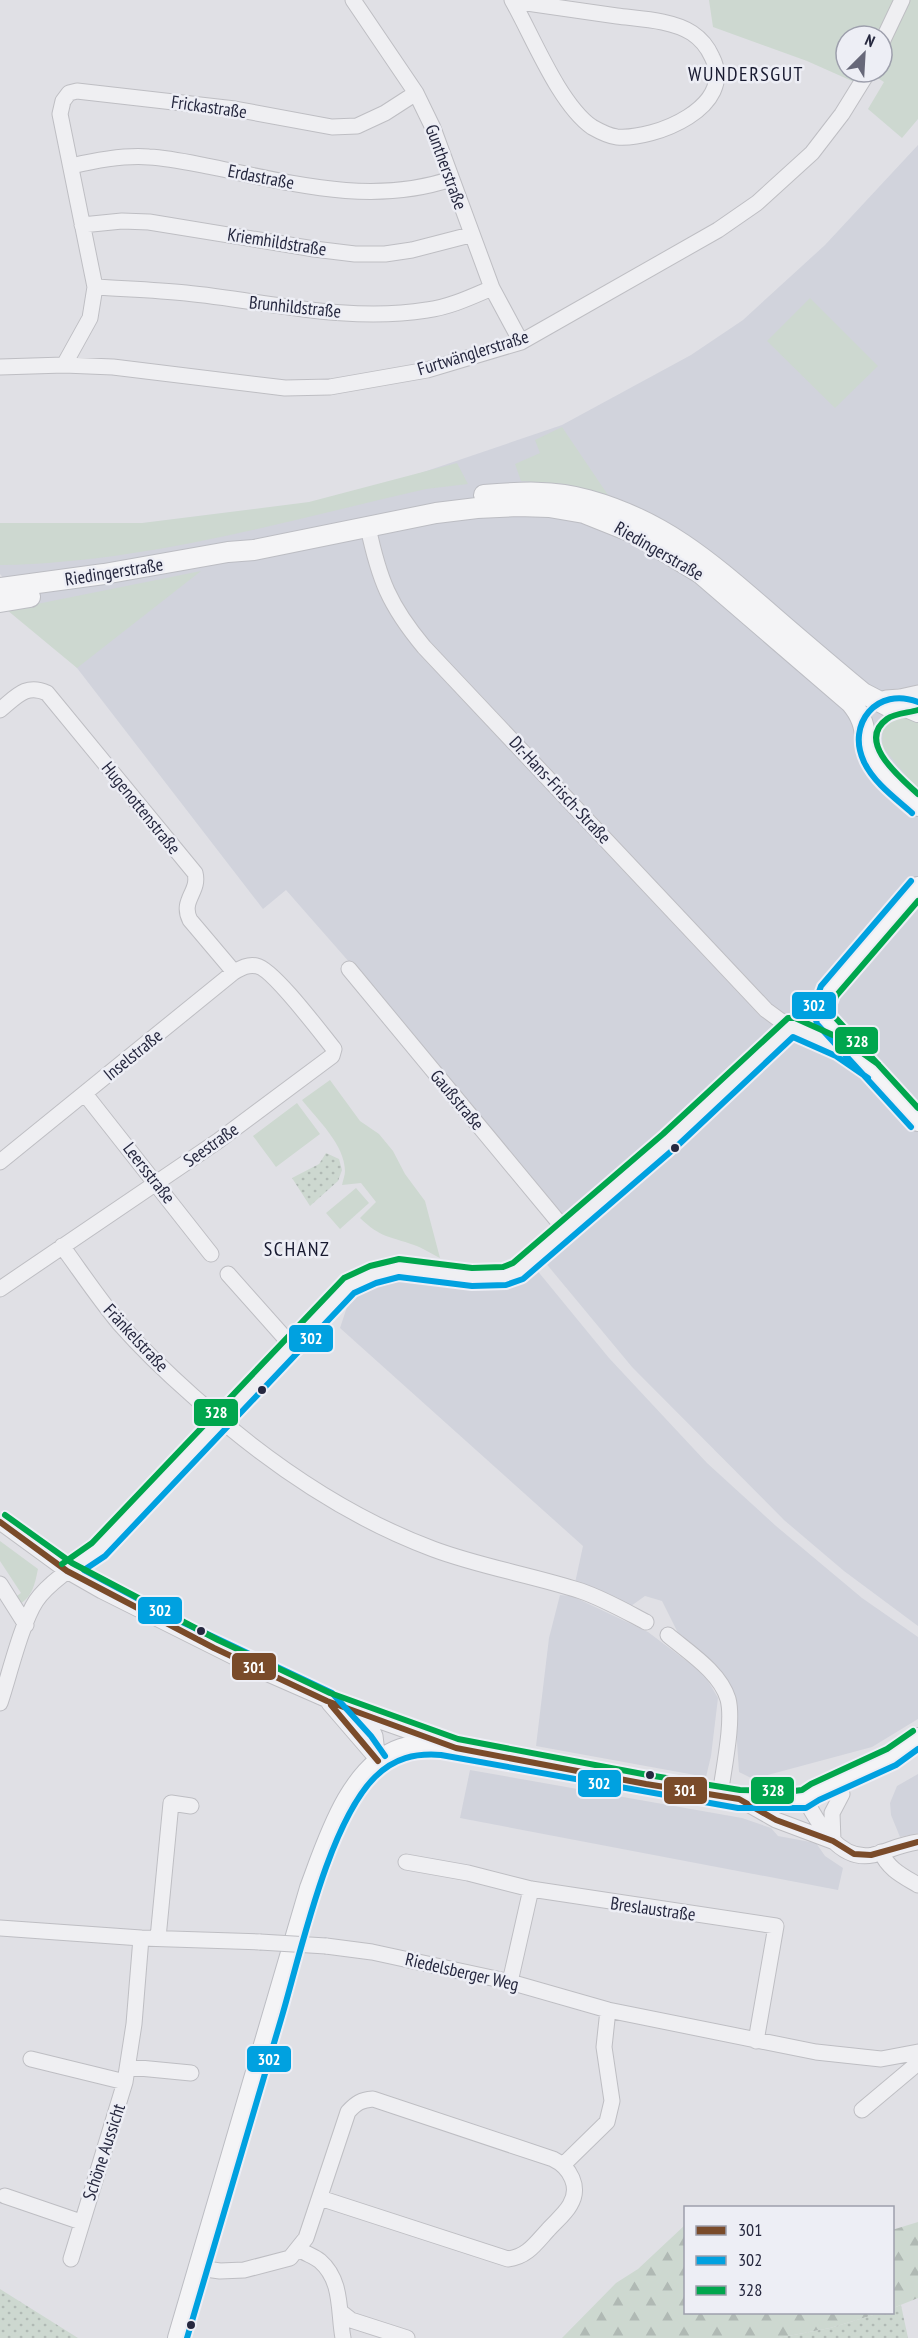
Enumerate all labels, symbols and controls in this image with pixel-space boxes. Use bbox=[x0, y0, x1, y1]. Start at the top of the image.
north arrow bbox=[834, 24, 894, 84]
text: N bbox=[862, 29, 878, 51]
district label: WUNDERSGUT bbox=[688, 61, 804, 87]
street label: Frickastraße bbox=[170, 90, 248, 123]
street label: Guntherstraße bbox=[420, 121, 473, 213]
street label: Erdastraße bbox=[226, 159, 296, 194]
street label: Kriemhildstraße bbox=[226, 222, 328, 261]
street label: Brunhildstraße bbox=[248, 290, 342, 323]
street label: Furtwänglerstraße bbox=[414, 325, 531, 380]
street label: Riedingerstraße bbox=[611, 516, 708, 585]
street label: Riedingerstraße bbox=[63, 552, 165, 591]
street label: Dr.-Hans-Frisch-Straße bbox=[505, 731, 616, 848]
street label: Hugenottenstraße bbox=[97, 757, 186, 859]
line badge: 302 bbox=[791, 991, 837, 1020]
text: 302 bbox=[803, 995, 825, 1015]
street label: Inselstraße bbox=[99, 1024, 167, 1085]
line badge: 328 bbox=[834, 1026, 879, 1055]
text: 328 bbox=[846, 1031, 868, 1051]
street label: Gaußstraße bbox=[425, 1065, 489, 1135]
street label: Seestraße bbox=[179, 1117, 243, 1172]
street label: Leersstraße bbox=[118, 1137, 181, 1208]
unlabelled marker bbox=[669, 1142, 681, 1154]
district label: SCHANZ bbox=[264, 1236, 330, 1262]
street label: Fränkelstraße bbox=[99, 1299, 174, 1377]
line badge: 302 bbox=[288, 1324, 334, 1353]
text: 302 bbox=[300, 1328, 322, 1348]
unlabelled marker bbox=[256, 1384, 268, 1396]
line badge: 328 bbox=[193, 1398, 239, 1427]
text: 328 bbox=[205, 1402, 227, 1422]
line badge: 302 bbox=[137, 1596, 183, 1625]
text: 302 bbox=[149, 1600, 171, 1620]
unlabelled marker bbox=[195, 1625, 207, 1637]
line badge: 301 bbox=[231, 1652, 277, 1681]
text: 301 bbox=[243, 1657, 265, 1677]
line badge: 302 bbox=[577, 1769, 622, 1798]
unlabelled marker bbox=[644, 1769, 656, 1781]
text: 302 bbox=[588, 1773, 610, 1793]
line badge: 301 bbox=[663, 1776, 708, 1805]
line badge: 328 bbox=[750, 1776, 795, 1805]
text: 301 bbox=[674, 1780, 696, 1800]
text: 328 bbox=[762, 1780, 784, 1800]
street label: Breslaustraße bbox=[609, 1891, 697, 1926]
street label: Riedelsberger Weg bbox=[403, 1947, 521, 1996]
line badge: 302 bbox=[246, 2045, 292, 2073]
text: 302 bbox=[258, 2049, 280, 2069]
street label: Schöne Aussicht bbox=[77, 2101, 130, 2203]
legend bbox=[684, 2206, 894, 2314]
text: 301 bbox=[738, 2218, 762, 2241]
text: 302 bbox=[738, 2248, 762, 2271]
text: 328 bbox=[738, 2278, 762, 2301]
unlabelled marker bbox=[185, 2319, 197, 2331]

